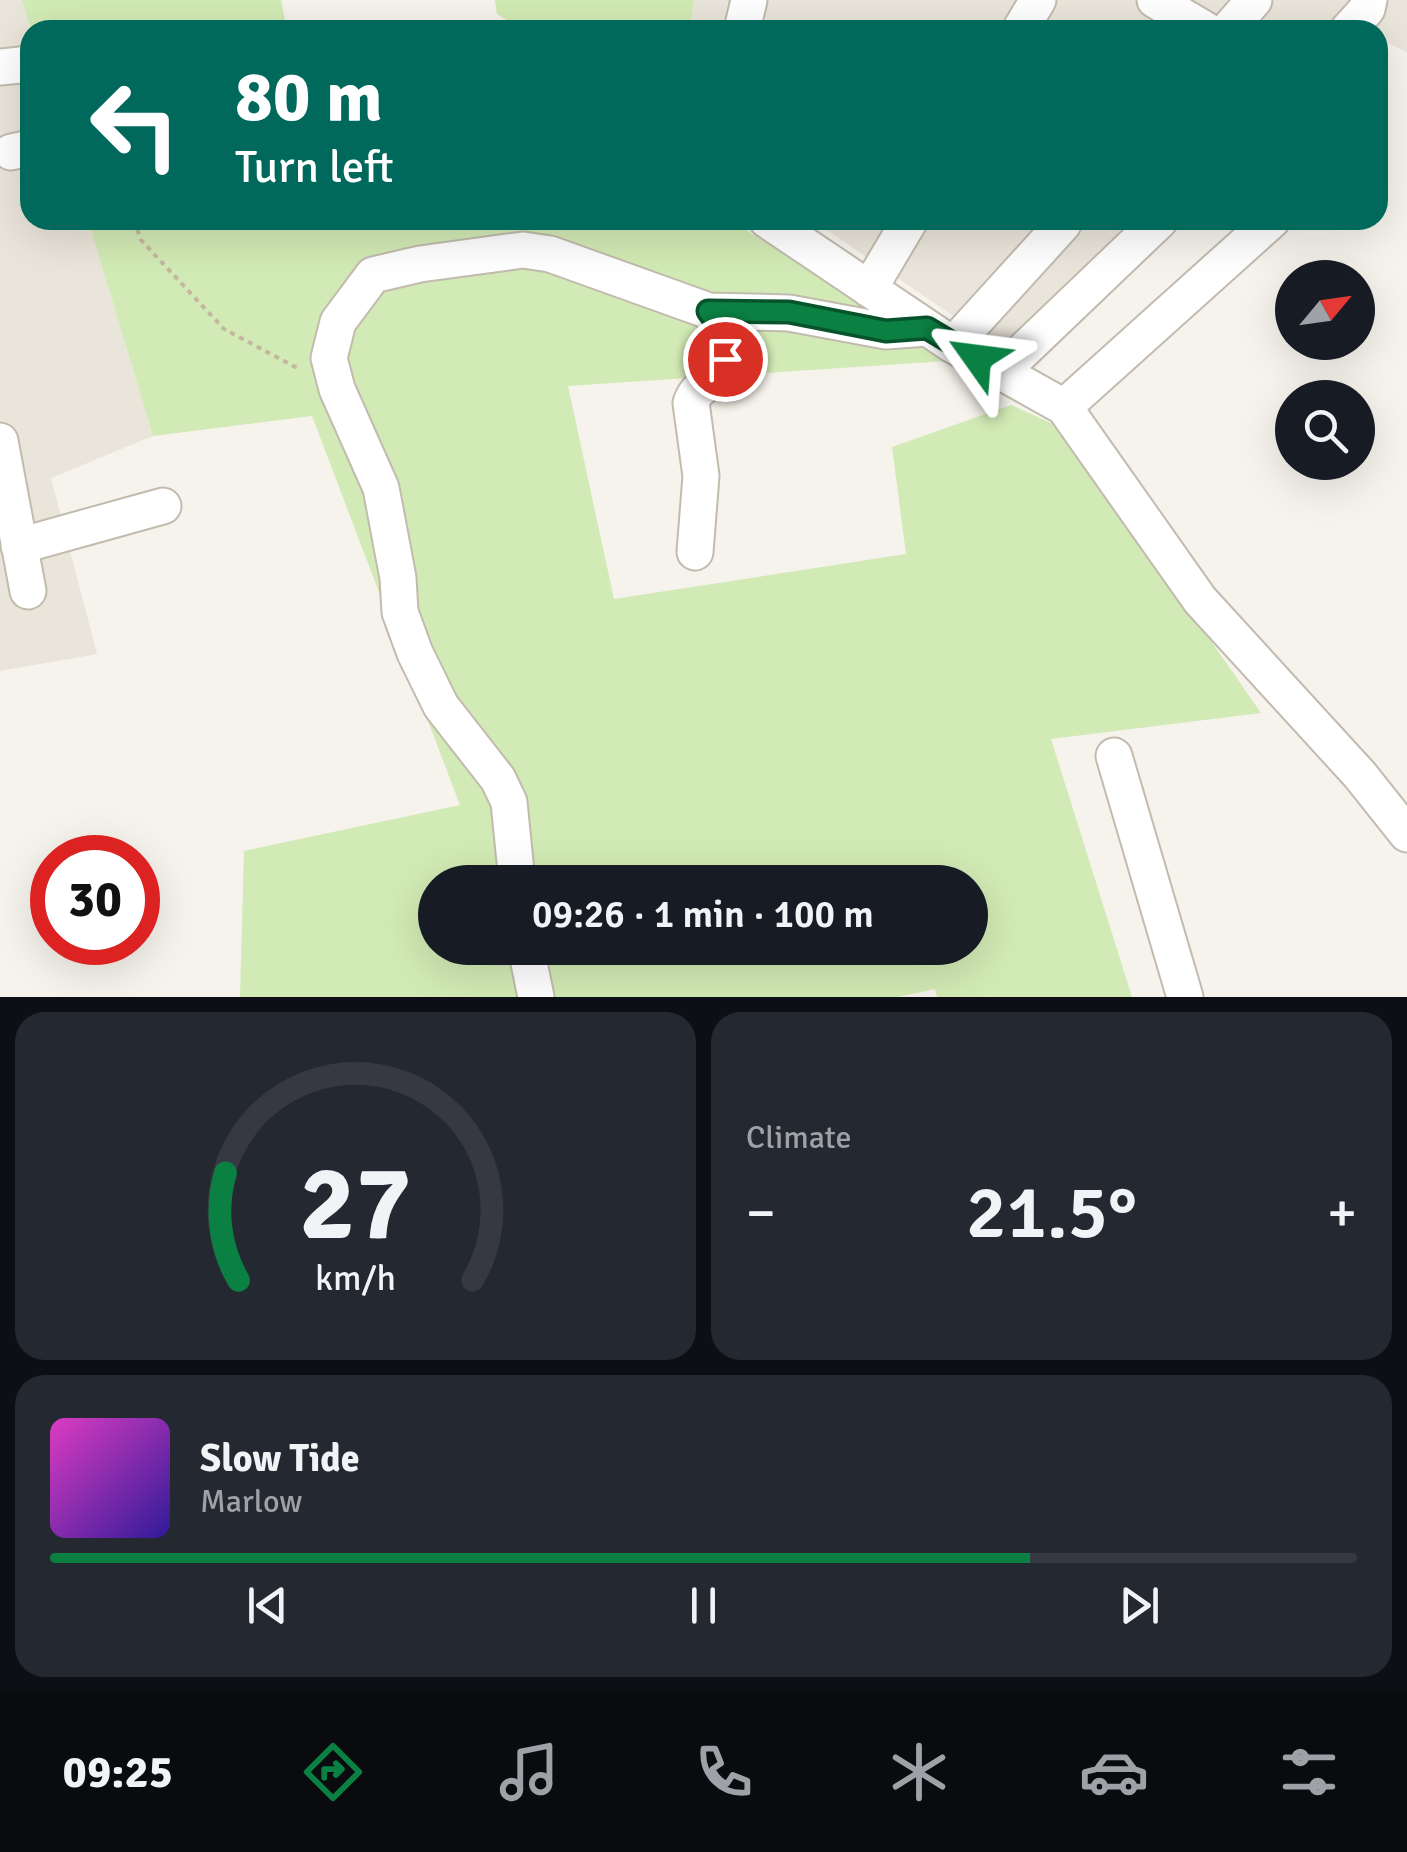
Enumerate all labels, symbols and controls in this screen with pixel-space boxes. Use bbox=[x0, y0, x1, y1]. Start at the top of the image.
text: 80 m bbox=[235, 54, 383, 140]
icon: left bbox=[70, 60, 200, 190]
text: Turn left bbox=[235, 140, 394, 195]
north arrow bbox=[1275, 260, 1375, 360]
map controls bbox=[1275, 260, 1375, 480]
position arrow bbox=[925, 306, 1029, 410]
pin bbox=[683, 317, 768, 402]
icon: arrive bbox=[698, 332, 753, 387]
button: search bbox=[1275, 380, 1375, 480]
speed limit sign: 30 bbox=[30, 835, 160, 965]
text: 09:26 · 1 min · 100 m bbox=[532, 891, 874, 938]
text: Climate bbox=[746, 1118, 852, 1157]
text: 27 bbox=[299, 1140, 412, 1268]
text: 21.5° bbox=[966, 1166, 1137, 1259]
text: − bbox=[746, 1179, 776, 1247]
text: + bbox=[1327, 1179, 1357, 1247]
text: km/h bbox=[315, 1256, 396, 1300]
text: Slow Tide bbox=[200, 1435, 360, 1482]
text: Marlow bbox=[200, 1482, 302, 1521]
icon: previous bbox=[240, 1578, 295, 1633]
icon: pause bbox=[676, 1578, 731, 1633]
icon: next bbox=[1112, 1578, 1167, 1633]
icon: directions bbox=[298, 1737, 368, 1807]
icon: music bbox=[494, 1737, 564, 1807]
icon: phone bbox=[689, 1737, 759, 1807]
icon: climate bbox=[884, 1737, 954, 1807]
icon: car bbox=[1079, 1737, 1149, 1807]
icon: filters bbox=[1274, 1737, 1344, 1807]
text: 09:25 bbox=[63, 1745, 173, 1800]

